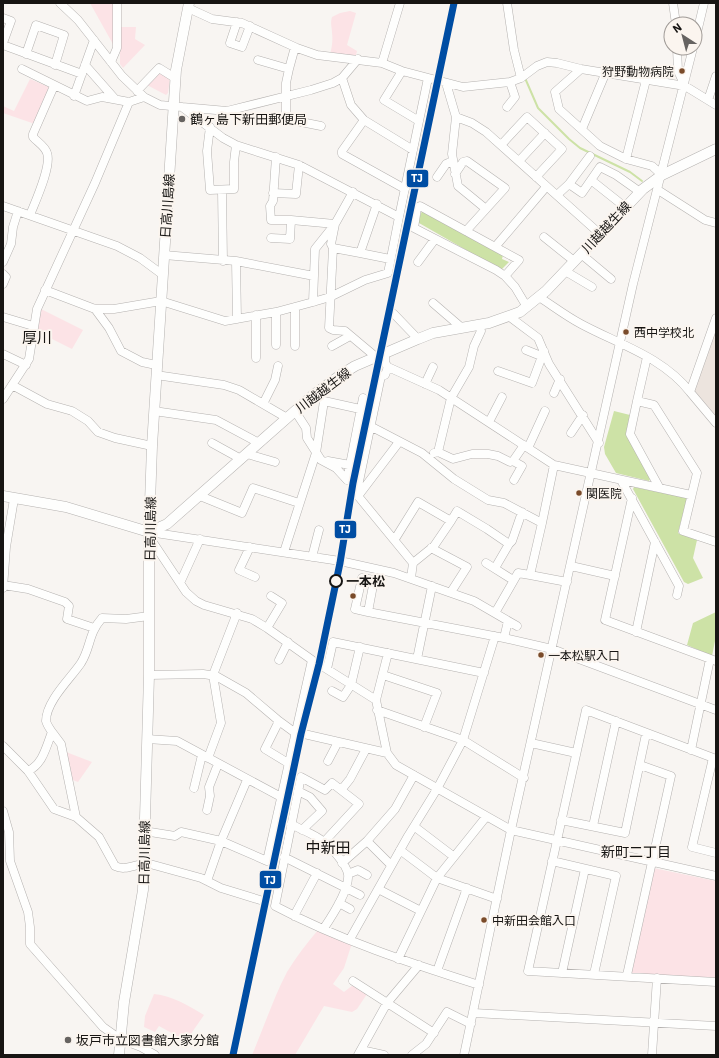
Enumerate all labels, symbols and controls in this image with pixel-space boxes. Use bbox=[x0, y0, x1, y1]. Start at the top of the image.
north arrow bbox=[663, 16, 703, 56]
text: N bbox=[670, 20, 684, 36]
place label: 狩野動物病院 bbox=[602, 64, 674, 79]
marker: 狩野動物病院 bbox=[677, 66, 687, 76]
place label: 鶴ヶ島下新田郵便局 bbox=[190, 111, 307, 128]
marker: 鶴ヶ島下新田郵便局 bbox=[177, 114, 187, 124]
line badge: TJ bbox=[406, 169, 429, 188]
text: TJ bbox=[411, 171, 423, 185]
street label: 日高川島線 bbox=[157, 173, 178, 239]
street label: 川越越生線 bbox=[578, 198, 635, 257]
place label: 西中学校北 bbox=[634, 325, 694, 340]
marker: 西中学校北 bbox=[621, 327, 631, 337]
district label: 厚川 bbox=[22, 328, 52, 347]
street label: 川越越生線 bbox=[292, 364, 354, 417]
place label: 関医院 bbox=[586, 486, 622, 501]
marker: 関医院 bbox=[574, 488, 584, 498]
street label: 日高川島線 bbox=[141, 496, 160, 562]
line badge: TJ bbox=[334, 520, 357, 539]
text: TJ bbox=[339, 522, 351, 536]
place label: 一本松 bbox=[346, 573, 385, 590]
marker: 一本松 bbox=[329, 574, 343, 588]
unlabelled marker bbox=[348, 591, 358, 601]
place label: 一本松駅入口 bbox=[548, 648, 620, 663]
marker: 一本松駅入口 bbox=[536, 650, 546, 660]
street label: 日高川島線 bbox=[135, 820, 154, 886]
district label: 中新田 bbox=[305, 838, 351, 857]
district label: 新町二丁目 bbox=[601, 843, 671, 861]
line badge: TJ bbox=[259, 870, 282, 889]
text: TJ bbox=[264, 873, 276, 887]
place label: 中新田会館入口 bbox=[492, 913, 576, 928]
marker: 中新田会館入口 bbox=[479, 915, 489, 925]
place label: 坂戸市立図書館大家分館 bbox=[76, 1032, 219, 1049]
marker: 坂戸市立図書館大家分館 bbox=[63, 1035, 73, 1045]

